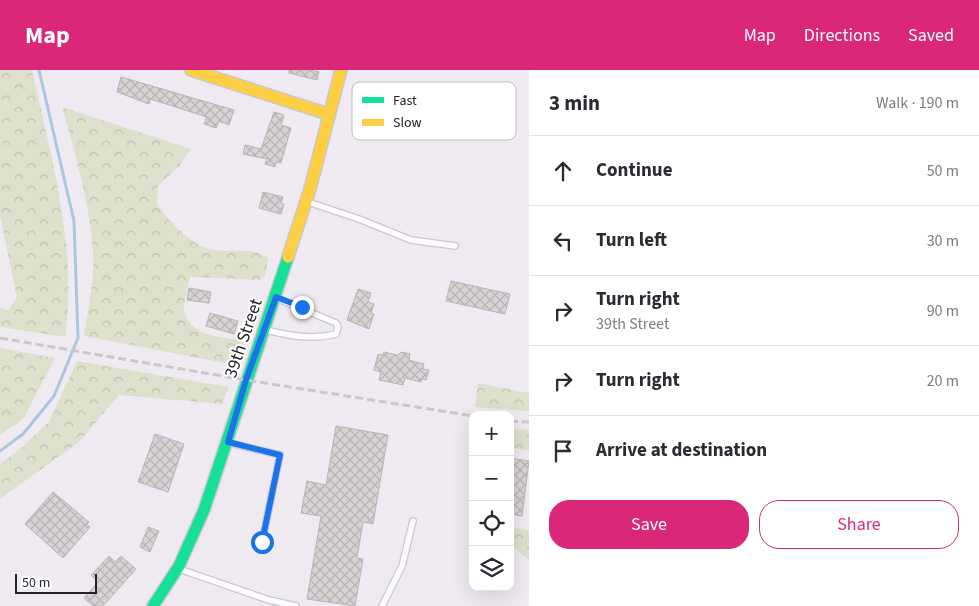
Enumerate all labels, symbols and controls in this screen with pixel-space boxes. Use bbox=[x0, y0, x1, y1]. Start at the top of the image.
text: Map bbox=[25, 18, 70, 53]
text: Map bbox=[744, 23, 776, 48]
text: Directions bbox=[804, 23, 880, 48]
text: Saved bbox=[908, 23, 954, 48]
legend bbox=[352, 82, 516, 140]
text: 3 min bbox=[549, 88, 600, 118]
text: Fast bbox=[393, 91, 417, 111]
text: Walk · 190 m bbox=[876, 92, 959, 114]
text: Slow bbox=[393, 113, 422, 133]
icon: ahead bbox=[549, 157, 577, 185]
text: Continue bbox=[596, 157, 673, 184]
text: 50 m bbox=[927, 160, 959, 182]
icon: left bbox=[549, 227, 577, 255]
text: Turn left bbox=[596, 227, 667, 254]
text: 30 m bbox=[927, 230, 959, 252]
text: Turn right bbox=[596, 286, 680, 313]
street label: 39th Street bbox=[218, 295, 269, 381]
route end bbox=[291, 296, 314, 319]
icon: right bbox=[549, 297, 577, 325]
text: 90 m bbox=[927, 300, 959, 322]
text: 39th Street bbox=[596, 313, 669, 335]
icon: right bbox=[549, 367, 577, 395]
text: Turn right bbox=[596, 367, 680, 394]
text: 20 m bbox=[927, 370, 959, 392]
map controls bbox=[469, 411, 514, 591]
button: + bbox=[469, 411, 514, 456]
icon: arrive bbox=[549, 437, 577, 465]
text: Arrive at destination bbox=[596, 437, 767, 464]
button: − bbox=[469, 456, 514, 501]
button: Save bbox=[549, 500, 749, 549]
button: Share bbox=[759, 500, 959, 549]
button: locate bbox=[469, 501, 514, 546]
route start bbox=[251, 531, 274, 554]
button: layers bbox=[469, 546, 514, 591]
scale bar bbox=[15, 571, 98, 594]
text: 50 m bbox=[22, 573, 50, 593]

